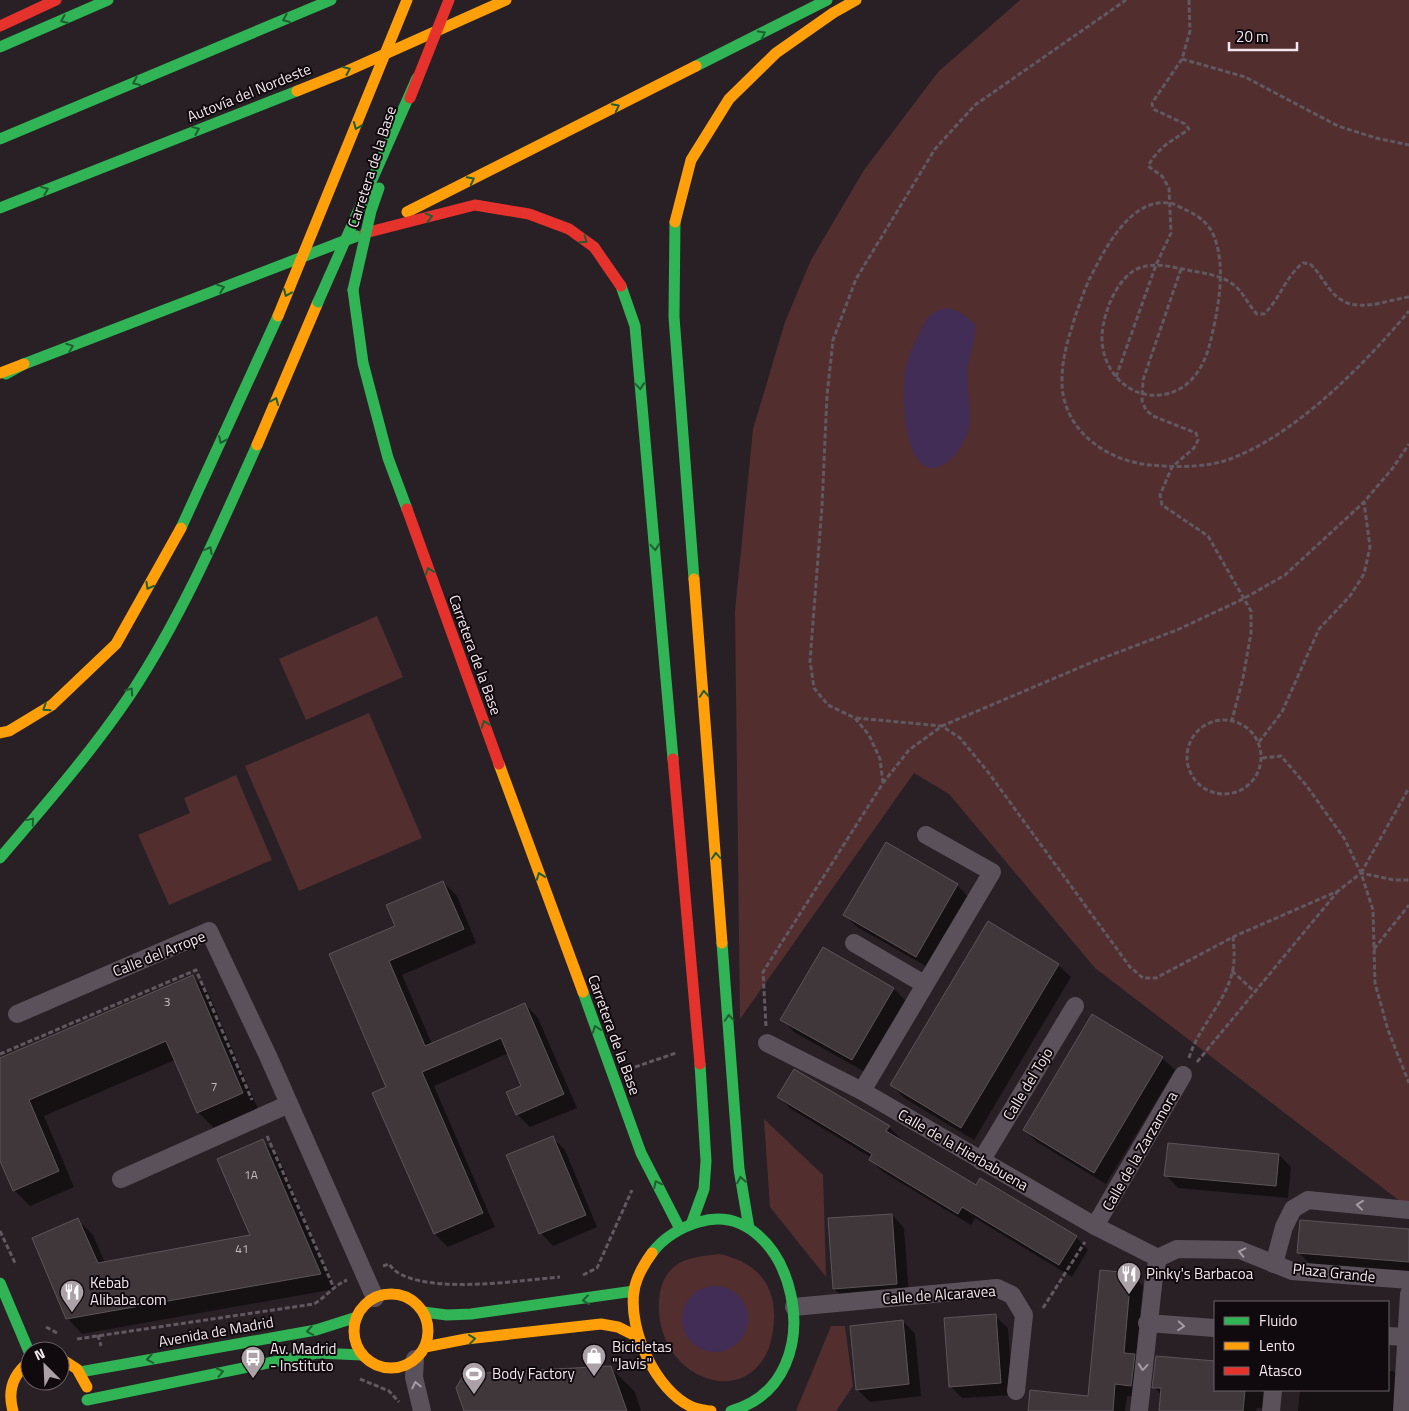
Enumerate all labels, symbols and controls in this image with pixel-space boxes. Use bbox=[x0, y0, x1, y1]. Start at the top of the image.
one-way arrow bbox=[282, 12, 291, 23]
one-way arrow bbox=[60, 13, 69, 24]
scale bar bbox=[1229, 20, 1296, 52]
text: 20 m bbox=[1236, 25, 1269, 48]
one-way arrow bbox=[757, 30, 766, 40]
street label: Autovía del Nordeste bbox=[183, 57, 314, 128]
one-way arrow bbox=[342, 66, 351, 77]
one-way arrow bbox=[132, 75, 141, 86]
street label: Carretera de la Base bbox=[341, 103, 402, 231]
one-way arrow bbox=[611, 103, 620, 113]
one-way arrow bbox=[352, 121, 363, 130]
one-way arrow bbox=[191, 126, 200, 137]
one-way arrow bbox=[466, 176, 475, 186]
one-way arrow bbox=[40, 186, 49, 197]
one-way arrow bbox=[425, 212, 434, 223]
one-way arrow bbox=[578, 234, 587, 243]
one-way arrow bbox=[217, 284, 225, 294]
one-way arrow bbox=[283, 288, 294, 297]
one-way arrow bbox=[65, 343, 74, 353]
one-way arrow bbox=[634, 382, 645, 390]
one-way arrow bbox=[269, 397, 280, 406]
one-way arrow bbox=[218, 435, 228, 444]
one-way arrow bbox=[649, 544, 660, 552]
one-way arrow bbox=[203, 546, 213, 555]
one-way arrow bbox=[425, 567, 435, 576]
one-way arrow bbox=[146, 580, 156, 589]
street label: Carretera de la Base bbox=[443, 591, 508, 718]
one-way arrow bbox=[124, 688, 133, 697]
one-way arrow bbox=[698, 690, 709, 698]
one-way arrow bbox=[42, 702, 52, 711]
one-way arrow bbox=[481, 720, 491, 729]
one-way arrow bbox=[26, 817, 35, 826]
one-way arrow bbox=[711, 852, 722, 860]
one-way arrow bbox=[536, 873, 546, 881]
street label: Calle del Arrope bbox=[109, 924, 209, 983]
street label: Carretera de la Base bbox=[582, 971, 647, 1098]
house number: 3 bbox=[164, 992, 170, 1011]
one-way arrow bbox=[724, 1014, 735, 1022]
one-way arrow bbox=[592, 1025, 602, 1034]
street label: Calle del Tojo bbox=[997, 1043, 1058, 1125]
house number: 7 bbox=[211, 1077, 217, 1096]
street label: Calle de la Zarzamora bbox=[1096, 1086, 1183, 1215]
street label: Calle de la Hierbabuena bbox=[894, 1103, 1033, 1197]
house number: 1A bbox=[244, 1165, 258, 1184]
one-way arrow bbox=[736, 1176, 747, 1184]
one-way arrow bbox=[653, 1180, 663, 1189]
one-way arrow bbox=[1356, 1200, 1364, 1211]
house number: 41 bbox=[235, 1239, 249, 1258]
one-way arrow bbox=[1237, 1247, 1246, 1258]
street label: Plaza Grande bbox=[1292, 1257, 1377, 1288]
restaurant icon: Pinky's Barbacoa bbox=[1116, 1261, 1142, 1295]
place label: Pinky's Barbacoa bbox=[1146, 1262, 1254, 1285]
place label: Kebab Alibaba.com bbox=[90, 1271, 167, 1311]
restaurant icon: Kebab Alibaba.com bbox=[59, 1279, 85, 1313]
street label: Calle de Alcaravea bbox=[882, 1279, 997, 1310]
one-way arrow bbox=[582, 1294, 591, 1304]
legend bbox=[1214, 1301, 1389, 1391]
text: Fluido bbox=[1259, 1309, 1298, 1332]
street label: Avenida de Madrid bbox=[156, 1310, 275, 1353]
one-way arrow bbox=[1178, 1320, 1186, 1331]
one-way arrow bbox=[306, 1325, 314, 1335]
one-way arrow bbox=[469, 1334, 477, 1345]
text: Lento bbox=[1259, 1334, 1295, 1357]
place label: Bicicletas "Javis" bbox=[612, 1335, 672, 1375]
place label: Av. Madrid - Instituto bbox=[270, 1337, 336, 1377]
north arrow bbox=[20, 1341, 70, 1391]
text: N bbox=[31, 1342, 48, 1365]
shop icon: Bicicletas "Javis" bbox=[581, 1343, 607, 1377]
bus stop icon: Av. Madrid - Instituto bbox=[240, 1345, 266, 1379]
one-way arrow bbox=[145, 1353, 154, 1363]
text: Atasco bbox=[1259, 1359, 1302, 1382]
sports icon: Body Factory bbox=[461, 1361, 487, 1395]
place label: Body Factory bbox=[492, 1362, 575, 1385]
one-way arrow bbox=[1138, 1363, 1149, 1371]
one-way arrow bbox=[216, 1367, 225, 1378]
one-way arrow bbox=[411, 1381, 421, 1390]

